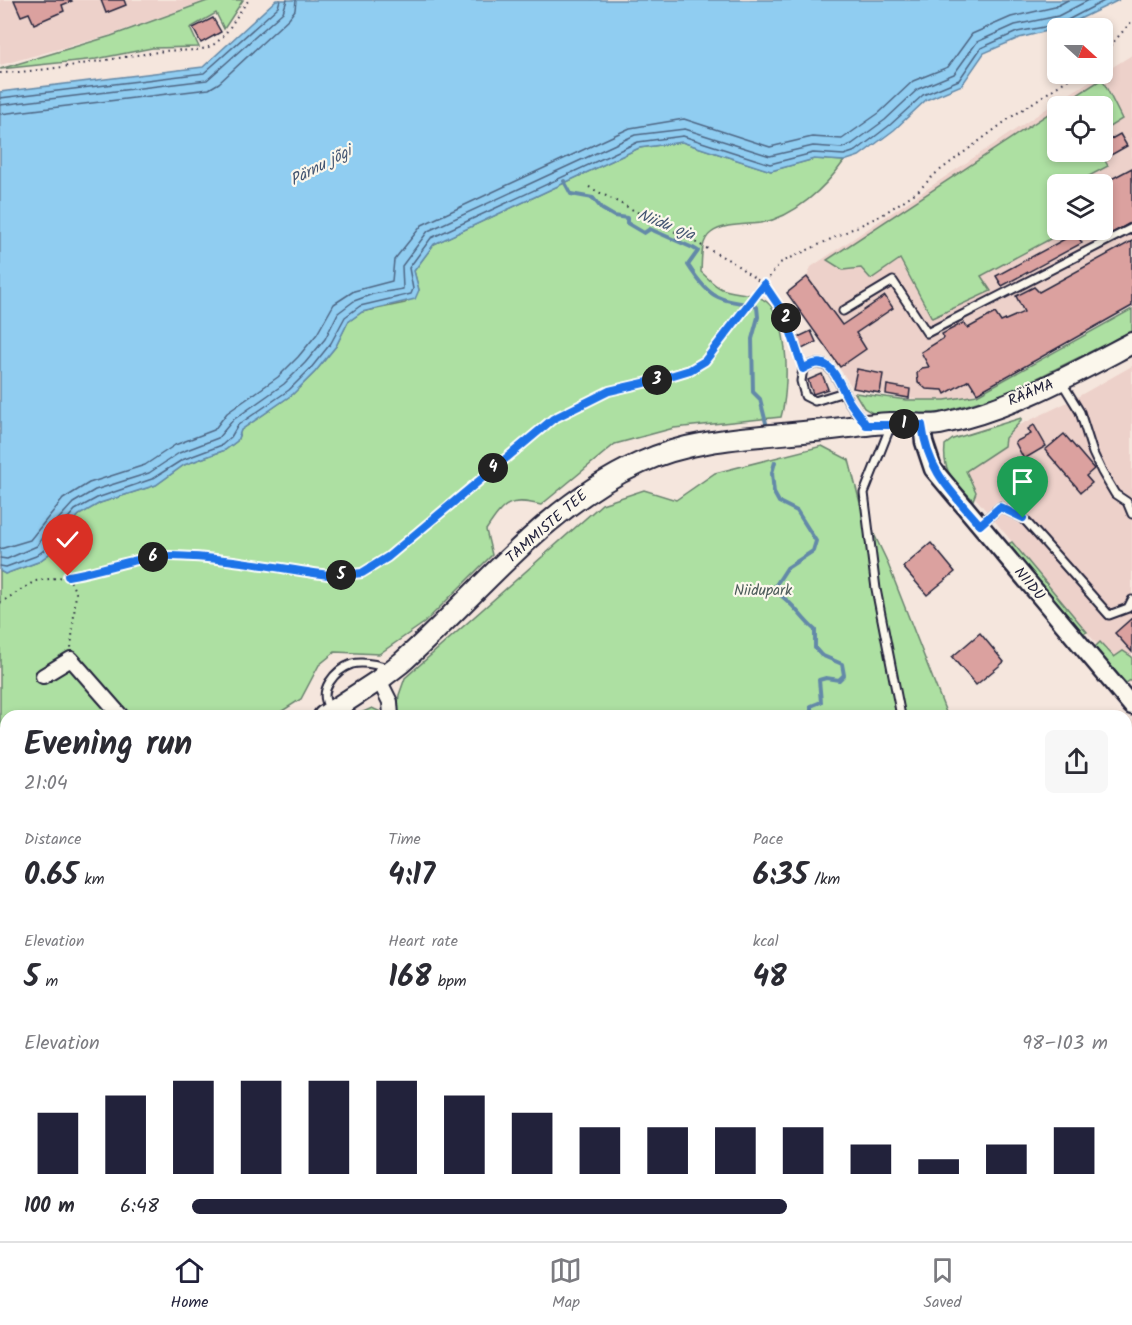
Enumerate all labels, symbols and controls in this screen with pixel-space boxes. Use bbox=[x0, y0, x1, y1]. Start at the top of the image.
north arrow bbox=[1047, 18, 1113, 84]
map controls bbox=[1047, 18, 1113, 240]
button: locate bbox=[1047, 96, 1113, 162]
water label: Pärnu jõgi bbox=[286, 138, 359, 193]
button: layers bbox=[1047, 174, 1113, 240]
water label: Niidu oja bbox=[634, 203, 700, 248]
pin: 2 bbox=[771, 303, 801, 333]
text: 2 bbox=[781, 305, 791, 330]
pin: 3 bbox=[642, 365, 672, 395]
text: 3 bbox=[653, 367, 661, 392]
street label: RÄÄMA bbox=[1004, 373, 1058, 413]
pin: 1 bbox=[889, 409, 919, 439]
text: 1 bbox=[902, 411, 906, 436]
pin: 4 bbox=[478, 453, 508, 483]
text: 4 bbox=[489, 455, 497, 480]
pin bbox=[997, 456, 1048, 518]
icon: arrive bbox=[1006, 465, 1039, 498]
street label: TAMMISTE TEE bbox=[501, 484, 594, 569]
pin bbox=[42, 514, 93, 576]
icon: check bbox=[51, 523, 84, 556]
pin: 6 bbox=[138, 542, 168, 572]
text: 6 bbox=[149, 544, 157, 569]
pin: 5 bbox=[326, 560, 356, 590]
text: 5 bbox=[337, 562, 345, 587]
street label: NIIDU bbox=[1008, 562, 1050, 606]
park label: Niidupark bbox=[734, 579, 793, 603]
text: Evening run bbox=[24, 719, 192, 772]
button: share bbox=[1045, 730, 1108, 793]
text: 21:04 bbox=[24, 768, 68, 800]
text: Distance bbox=[24, 827, 82, 852]
text: Time bbox=[388, 827, 421, 852]
text: Pace bbox=[753, 827, 783, 852]
text: 0.65 bbox=[24, 852, 78, 900]
text: 4:17 bbox=[388, 852, 435, 900]
text: 6:35 bbox=[753, 852, 808, 900]
text: km bbox=[78, 867, 105, 892]
text: /km bbox=[808, 867, 840, 892]
text: Elevation bbox=[24, 929, 85, 954]
text: Heart rate bbox=[388, 929, 458, 954]
text: kcal bbox=[753, 929, 779, 954]
text: 5 bbox=[24, 954, 39, 1002]
text: 168 bbox=[388, 954, 431, 1002]
text: 48 bbox=[753, 954, 787, 1002]
text: m bbox=[39, 969, 58, 994]
text: bpm bbox=[431, 969, 467, 994]
text: Elevation bbox=[24, 1028, 100, 1060]
text: 98–103 m bbox=[1022, 1028, 1108, 1060]
text: 100 m bbox=[24, 1191, 75, 1223]
text: 6:48 bbox=[120, 1191, 159, 1223]
tab: Home bbox=[171, 1254, 208, 1315]
tab: Map bbox=[549, 1254, 582, 1315]
tab: Saved bbox=[924, 1254, 961, 1315]

